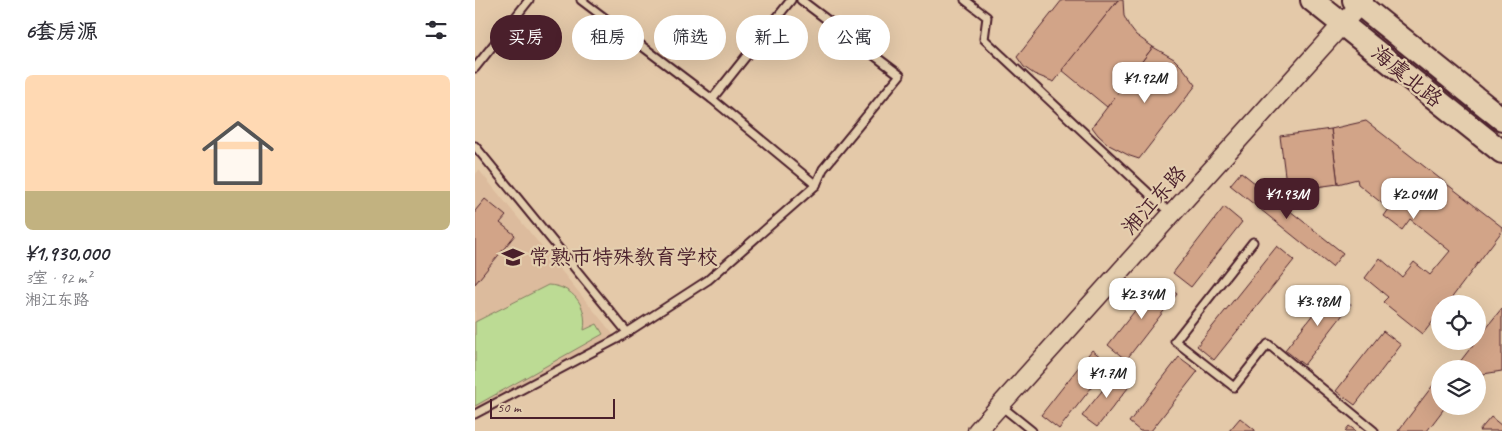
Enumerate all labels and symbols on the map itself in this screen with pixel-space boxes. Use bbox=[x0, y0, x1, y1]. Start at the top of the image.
street label: 海虞北路 bbox=[1366, 39, 1448, 113]
pin: ¥1.92M bbox=[1104, 62, 1186, 104]
street label: 湘江东路 bbox=[1116, 160, 1192, 240]
pin: ¥1.93M bbox=[1246, 178, 1328, 220]
pin: ¥2.04M bbox=[1373, 178, 1455, 220]
school or university icon: 常熟市特殊教育学校 bbox=[500, 244, 526, 270]
place label: 常熟市特殊教育学校 bbox=[529, 244, 718, 270]
pin: ¥2.34M bbox=[1101, 278, 1183, 320]
pin: ¥3.98M bbox=[1277, 284, 1359, 327]
pin: ¥1.7M bbox=[1072, 356, 1142, 399]
scale bar bbox=[490, 396, 615, 419]

